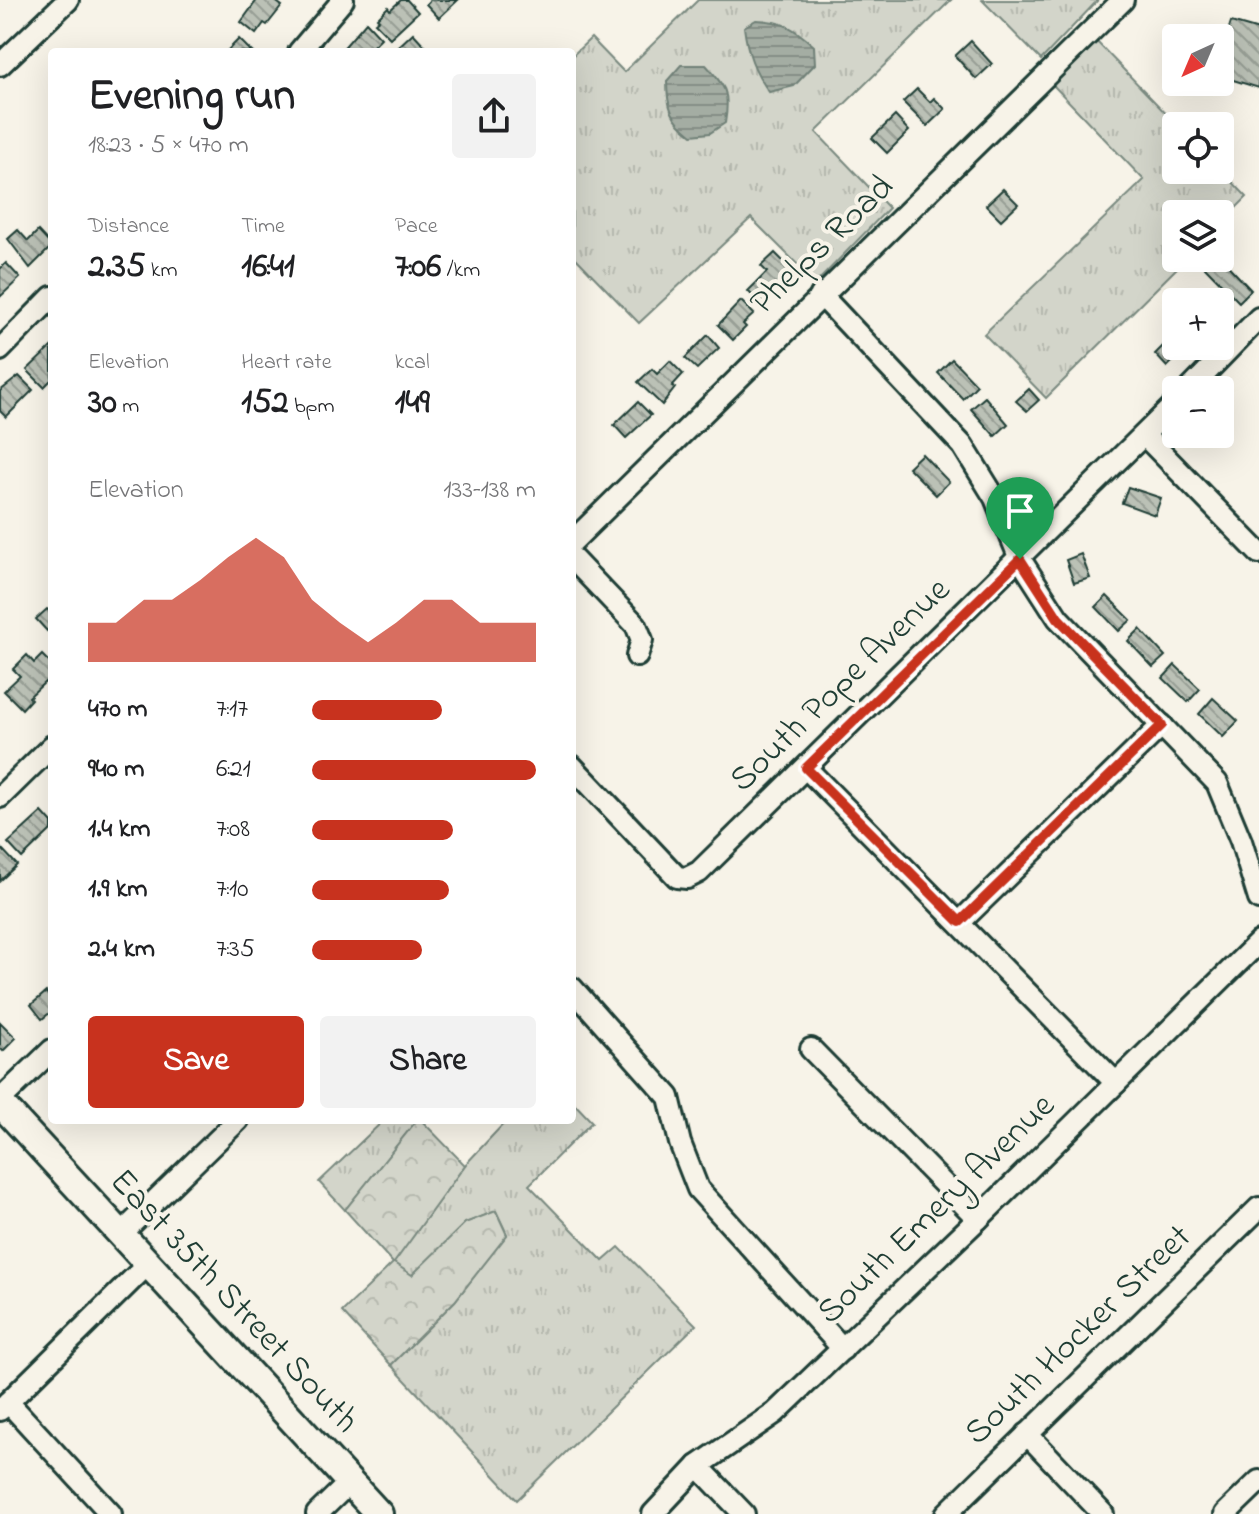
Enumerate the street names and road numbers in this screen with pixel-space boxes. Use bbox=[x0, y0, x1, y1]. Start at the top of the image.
street label: Phelps Road bbox=[739, 163, 907, 329]
street label: South Pope Avenue bbox=[718, 566, 964, 806]
street label: South Emery Avenue bbox=[806, 1081, 1069, 1338]
street label: East 35th Street South bbox=[96, 1158, 370, 1446]
street label: South Hocker Street bbox=[953, 1213, 1205, 1459]

